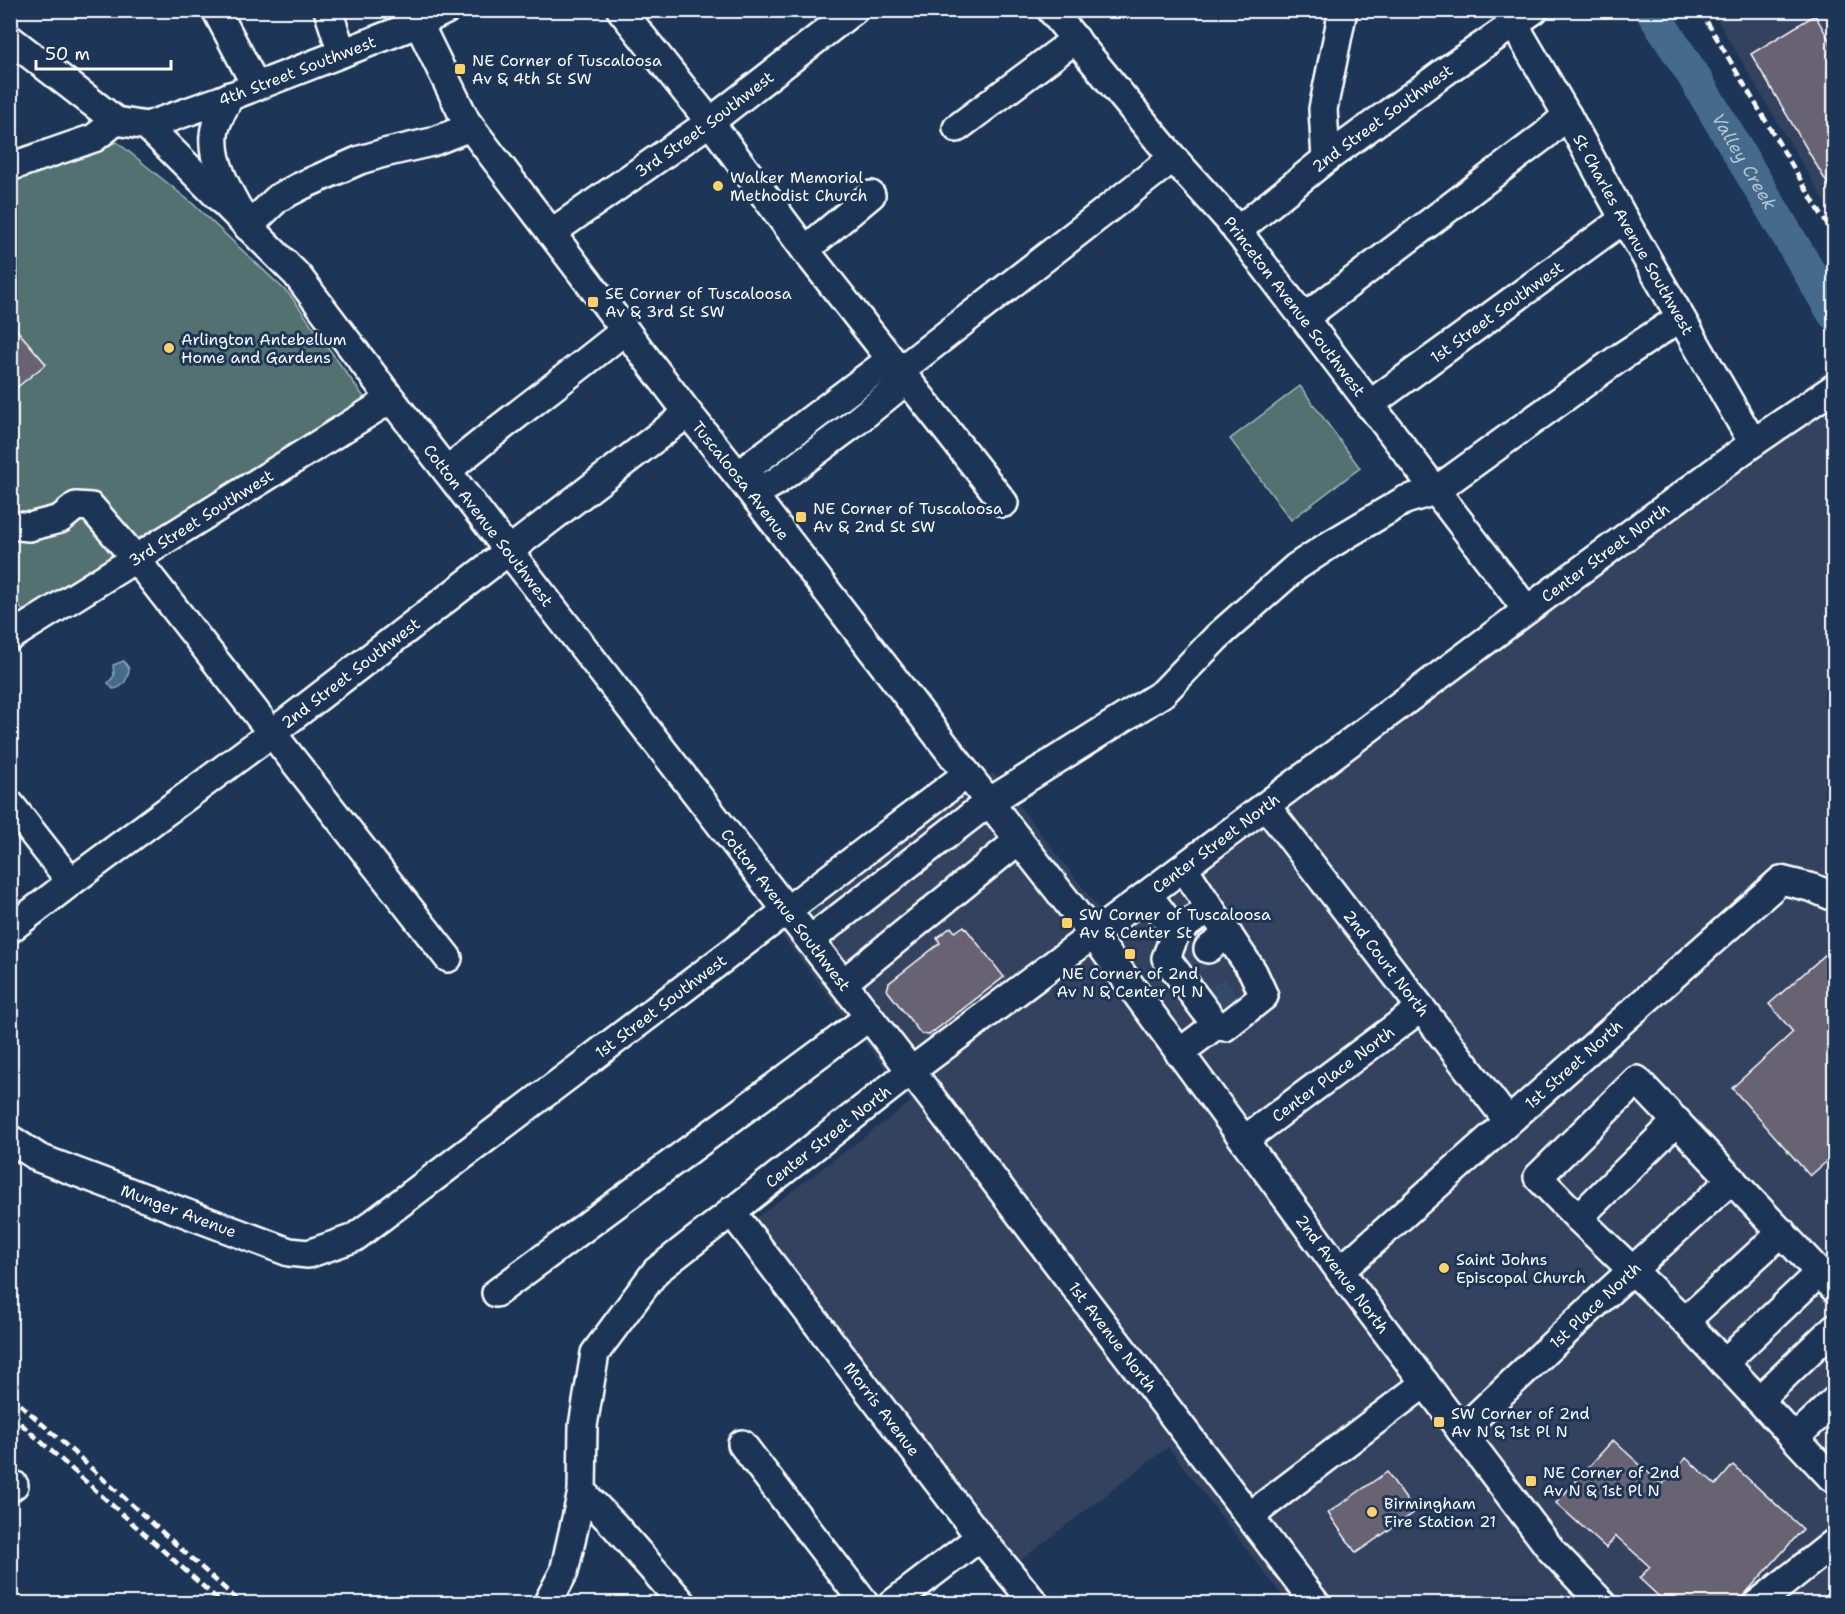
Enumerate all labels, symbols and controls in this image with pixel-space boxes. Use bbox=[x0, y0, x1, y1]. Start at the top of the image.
street label: 4th Street Southwest bbox=[216, 31, 379, 111]
scale bar bbox=[36, 33, 171, 71]
text: 50 m bbox=[45, 42, 90, 66]
place label: NE Corner of Tuscaloosa Av & 4th St SW bbox=[472, 50, 662, 89]
street label: 2nd Street Southwest bbox=[1308, 60, 1457, 177]
marker: NE Corner of Tuscaloosa Av & 4th St SW bbox=[453, 62, 467, 76]
street label: 3rd Street Southwest bbox=[631, 66, 778, 182]
water label: Valley Creek bbox=[1706, 109, 1782, 215]
street label: St Charles Avenue Southwest bbox=[1568, 130, 1698, 339]
place label: Walker Memorial Methodist Church bbox=[730, 167, 868, 206]
marker: Walker Memorial Methodist Church bbox=[711, 179, 725, 193]
street label: Princeton Avenue Southwest bbox=[1219, 212, 1370, 401]
street label: 1st Street Southwest bbox=[1426, 257, 1568, 368]
place label: SE Corner of Tuscaloosa Av & 3rd St SW bbox=[605, 283, 792, 322]
marker: SE Corner of Tuscaloosa Av & 3rd St SW bbox=[586, 295, 600, 309]
place label: Arlington Antebellum Home and Gardens bbox=[181, 329, 347, 368]
marker: Arlington Antebellum Home and Gardens bbox=[162, 341, 176, 355]
street label: Tuscaloosa Avenue bbox=[687, 417, 794, 544]
street label: Cotton Avenue Southwest bbox=[419, 440, 558, 611]
street label: 3rd Street Southwest bbox=[125, 465, 277, 571]
place label: NE Corner of Tuscaloosa Av & 2nd St SW bbox=[813, 498, 1003, 537]
street label: Center Street North bbox=[1537, 498, 1674, 607]
marker: NE Corner of Tuscaloosa Av & 2nd St SW bbox=[794, 510, 808, 524]
street label: 2nd Street Southwest bbox=[277, 613, 424, 733]
street label: Center Street North bbox=[1148, 789, 1284, 898]
street label: Cotton Avenue Southwest bbox=[716, 824, 855, 995]
place label: SW Corner of Tuscaloosa Av & Center St bbox=[1079, 904, 1271, 943]
street label: 2nd Court North bbox=[1339, 906, 1434, 1021]
marker: SW Corner of Tuscaloosa Av & Center St bbox=[1060, 916, 1074, 930]
marker: NE Corner of 2nd Av N & Center Pl N bbox=[1123, 947, 1137, 961]
street label: 1st Street Southwest bbox=[591, 950, 731, 1063]
place label: NE Corner of 2nd Av N & Center Pl N bbox=[1057, 963, 1203, 1002]
street label: 1st Street North bbox=[1520, 1015, 1627, 1113]
street label: Center Place North bbox=[1268, 1021, 1399, 1127]
street label: Center Street North bbox=[761, 1081, 895, 1192]
street label: Munger Avenue bbox=[118, 1180, 239, 1242]
street label: 2nd Avenue North bbox=[1291, 1211, 1394, 1338]
place label: Saint Johns Episcopal Church bbox=[1456, 1249, 1586, 1288]
street label: 1st Place North bbox=[1545, 1257, 1646, 1353]
marker: Saint Johns Episcopal Church bbox=[1437, 1261, 1451, 1275]
street label: 1st Avenue North bbox=[1064, 1278, 1161, 1397]
street label: Morris Avenue bbox=[839, 1358, 924, 1460]
place label: SW Corner of 2nd Av N & 1st Pl N bbox=[1451, 1403, 1590, 1442]
marker: SW Corner of 2nd Av N & 1st Pl N bbox=[1432, 1415, 1446, 1429]
place label: NE Corner of 2nd Av N & 1st Pl N bbox=[1543, 1462, 1680, 1501]
marker: NE Corner of 2nd Av N & 1st Pl N bbox=[1524, 1474, 1538, 1488]
place label: Birmingham Fire Station 21 bbox=[1384, 1493, 1496, 1532]
marker: Birmingham Fire Station 21 bbox=[1365, 1505, 1379, 1519]

